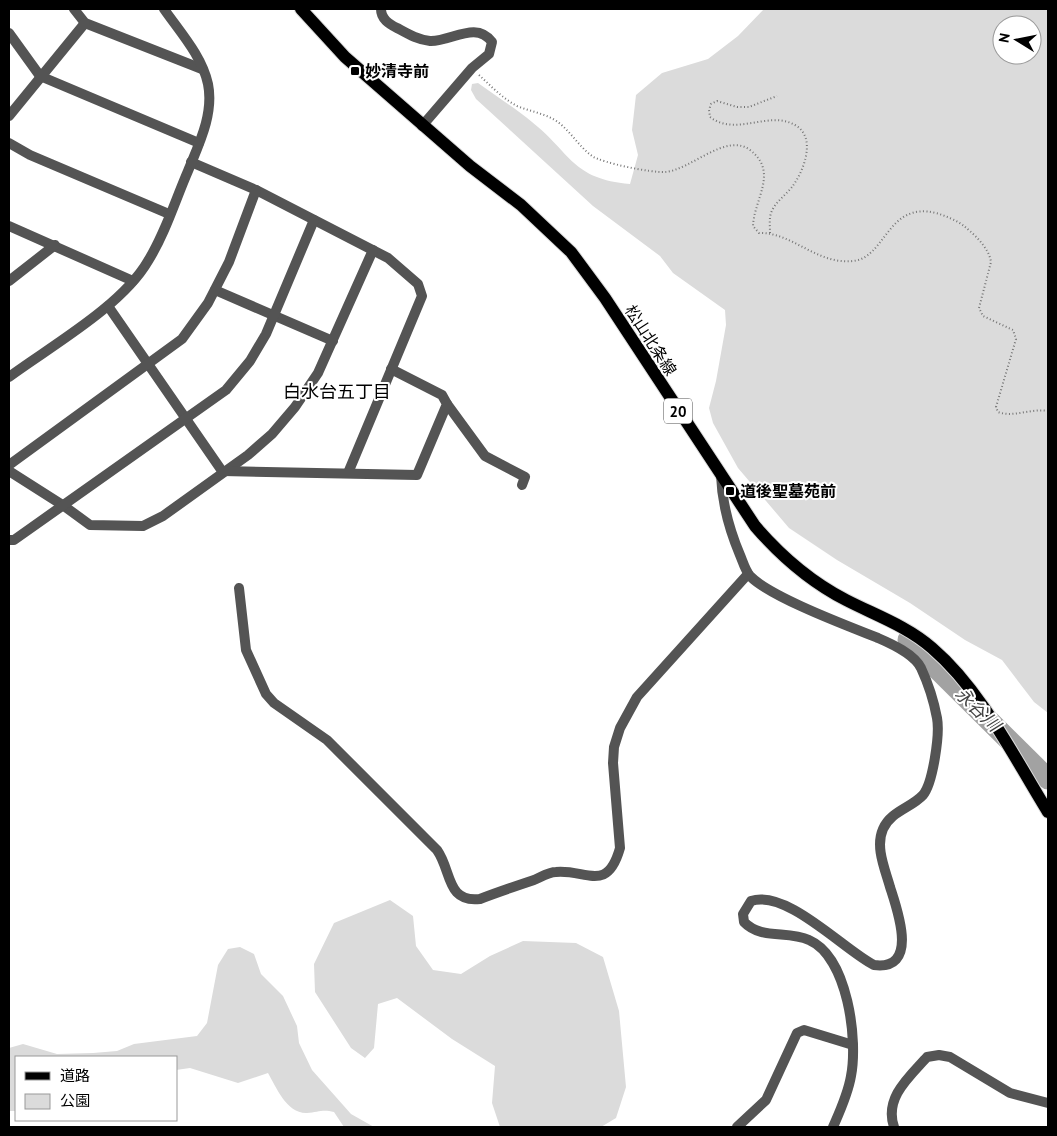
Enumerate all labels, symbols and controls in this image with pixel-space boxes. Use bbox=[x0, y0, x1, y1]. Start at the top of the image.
north arrow bbox=[992, 15, 1042, 65]
text: N bbox=[995, 32, 1014, 44]
place label: 妙清寺前 bbox=[365, 61, 429, 81]
marker: 妙清寺前 bbox=[349, 65, 361, 77]
street label: 松山北条線 bbox=[621, 301, 681, 379]
district label: 白水台五丁目 bbox=[283, 380, 391, 403]
road number: 20 bbox=[664, 398, 692, 424]
place label: 道後聖墓苑前 bbox=[740, 481, 836, 501]
marker: 道後聖墓苑前 bbox=[724, 485, 736, 497]
water label: 永谷川 bbox=[951, 682, 1007, 737]
legend bbox=[15, 1056, 178, 1121]
text: 道路 bbox=[60, 1066, 90, 1085]
text: 公園 bbox=[60, 1091, 90, 1110]

